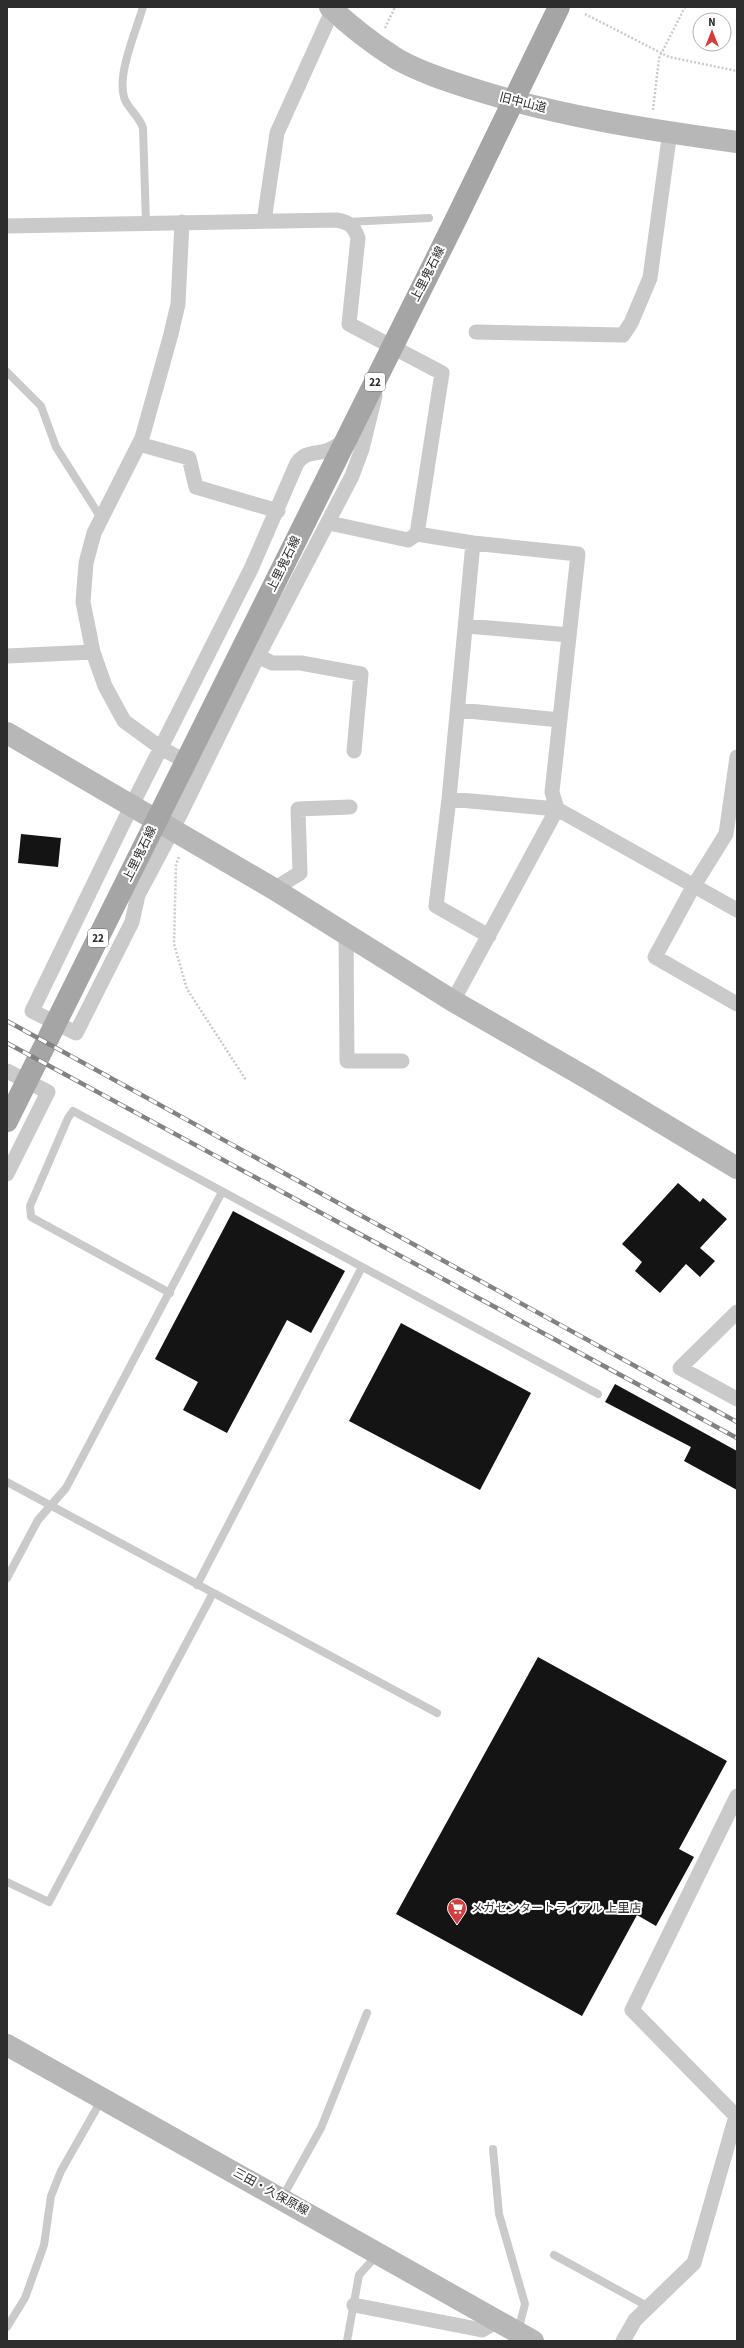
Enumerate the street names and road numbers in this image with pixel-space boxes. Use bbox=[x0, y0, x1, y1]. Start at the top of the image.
street label: 旧中山道 bbox=[498, 89, 548, 117]
street label: 上里鬼石線 bbox=[407, 243, 449, 305]
road number: 22 bbox=[365, 373, 385, 391]
street label: 上里鬼石線 bbox=[263, 533, 305, 595]
street label: 上里鬼石線 bbox=[119, 823, 161, 885]
road number: 22 bbox=[88, 929, 108, 947]
street label: 三田・久保原線 bbox=[230, 2164, 312, 2220]

